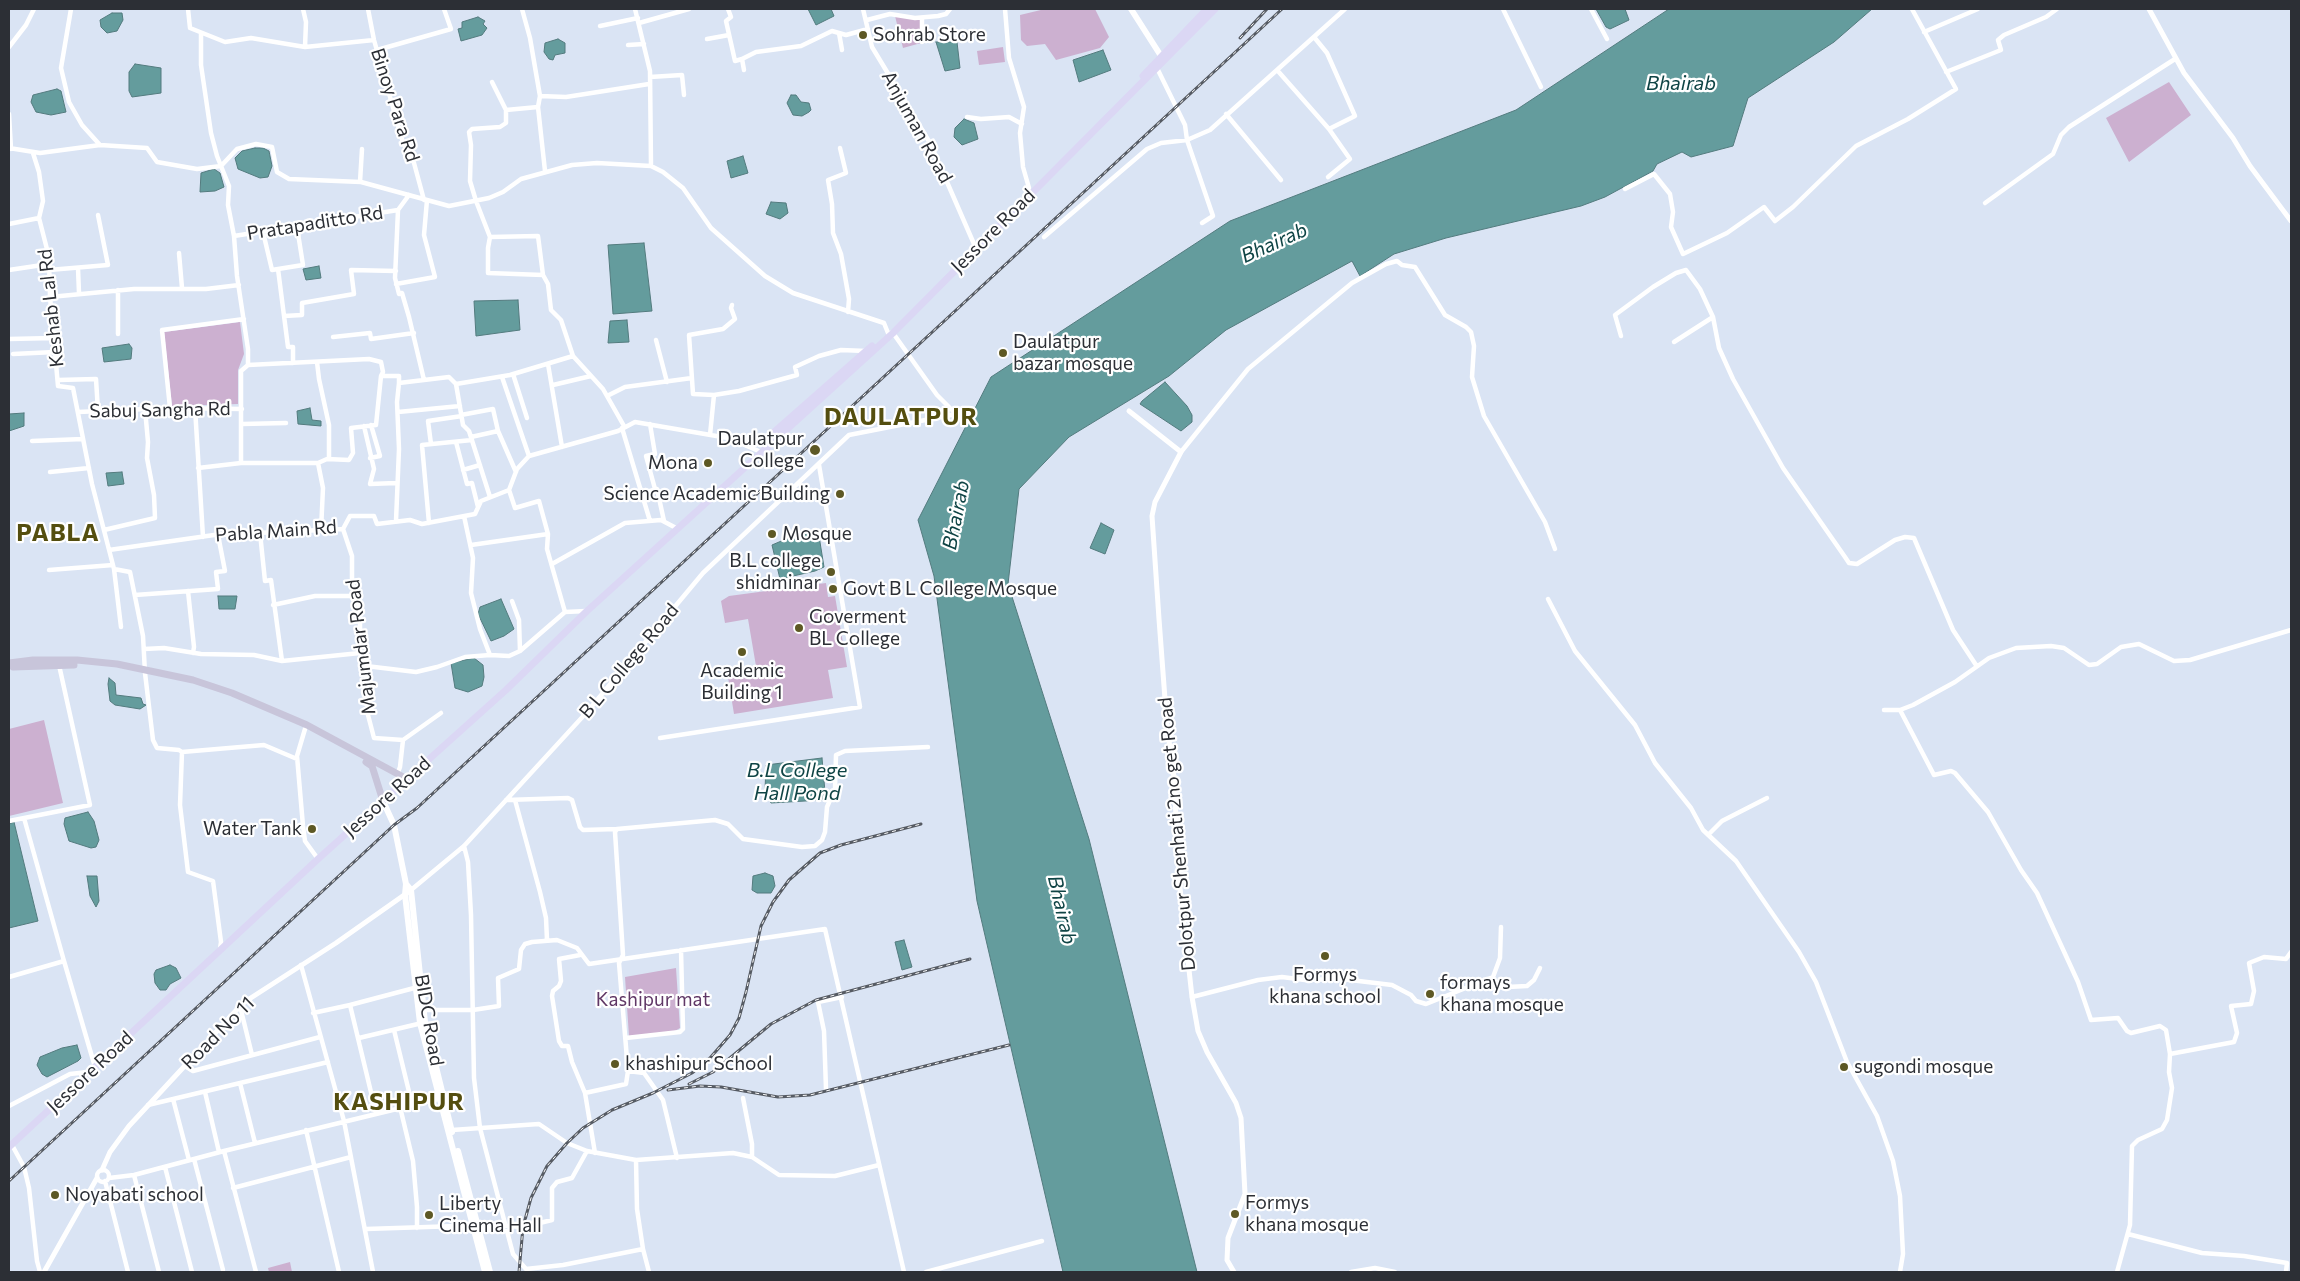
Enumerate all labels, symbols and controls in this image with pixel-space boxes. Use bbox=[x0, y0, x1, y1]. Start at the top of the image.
place label: Sohrab Store bbox=[873, 24, 986, 46]
marker: Sohrab Store bbox=[857, 29, 869, 41]
street label: Binoy Para Rd bbox=[366, 45, 424, 165]
street label: Anjuman Road bbox=[877, 67, 957, 187]
water label: Bhairab bbox=[1646, 71, 1716, 95]
street label: Jessore Road bbox=[946, 184, 1040, 278]
street label: Pratapaditto Rd bbox=[245, 201, 385, 245]
water label: Bhairab bbox=[1237, 218, 1311, 268]
street label: Keshab Lal Rd bbox=[33, 248, 69, 368]
place label: Daulatpur bazar mosque bbox=[1013, 331, 1133, 375]
marker: Daulatpur bazar mosque bbox=[997, 347, 1009, 359]
street label: Sabuj Sangha Rd bbox=[89, 397, 231, 423]
district label: DAULATPUR bbox=[823, 403, 979, 431]
place label: Daulatpur College bbox=[717, 428, 804, 472]
marker: Daulatpur College bbox=[808, 443, 822, 457]
place label: Mona bbox=[648, 452, 698, 474]
marker: Mona bbox=[702, 457, 714, 469]
water label: Bhairab bbox=[938, 478, 974, 552]
place label: Science Academic Building bbox=[603, 483, 830, 505]
marker: Science Academic Building bbox=[834, 488, 846, 500]
street label: Pabla Main Rd bbox=[214, 515, 338, 547]
district label: PABLA bbox=[16, 519, 100, 547]
place label: Mosque bbox=[782, 523, 852, 545]
marker: Mosque bbox=[766, 528, 778, 540]
place label: B.L college shidminar bbox=[729, 550, 821, 594]
marker: B.L college shidminar bbox=[825, 566, 837, 578]
street label: Majumdar Road bbox=[341, 578, 381, 716]
place label: Govt B L College Mosque bbox=[843, 578, 1057, 600]
marker: Govt B L College Mosque bbox=[827, 583, 839, 595]
street label: B L College Road bbox=[574, 599, 684, 723]
place label: Goverment BL College bbox=[809, 606, 906, 650]
marker: Goverment BL College bbox=[793, 622, 805, 634]
marker: Academic Building 1 bbox=[736, 646, 748, 658]
place label: Academic Building 1 bbox=[700, 660, 784, 704]
street label: Dolotpur Shenhati 2no get Road bbox=[1154, 696, 1200, 972]
street label: Jessore Road bbox=[339, 752, 435, 842]
water label: B.L College Hall Pond bbox=[747, 758, 847, 805]
place label: Water Tank bbox=[203, 818, 302, 840]
marker: Water Tank bbox=[306, 823, 318, 835]
water label: Bhairab bbox=[1042, 873, 1082, 947]
marker: Formys khana school bbox=[1319, 950, 1331, 962]
place label: Formys khana school bbox=[1269, 964, 1381, 1008]
street label: BIDC Road bbox=[410, 972, 448, 1068]
place label: formays khana mosque bbox=[1440, 972, 1564, 1016]
marker: formays khana mosque bbox=[1424, 988, 1436, 1000]
park label: Kashipur mat bbox=[596, 989, 710, 1011]
street label: Road No 11 bbox=[177, 992, 259, 1074]
street label: Jessore Road bbox=[42, 1026, 138, 1118]
place label: khashipur School bbox=[625, 1053, 773, 1075]
place label: sugondi mosque bbox=[1854, 1056, 1993, 1078]
marker: khashipur School bbox=[609, 1058, 621, 1070]
marker: sugondi mosque bbox=[1838, 1061, 1850, 1073]
district label: KASHIPUR bbox=[332, 1088, 466, 1116]
place label: Noyabati school bbox=[65, 1184, 204, 1206]
marker: Noyabati school bbox=[49, 1189, 61, 1201]
place label: Formys khana mosque bbox=[1245, 1192, 1369, 1236]
place label: Liberty Cinema Hall bbox=[439, 1193, 542, 1237]
marker: Formys khana mosque bbox=[1229, 1208, 1241, 1220]
marker: Liberty Cinema Hall bbox=[423, 1209, 435, 1221]

